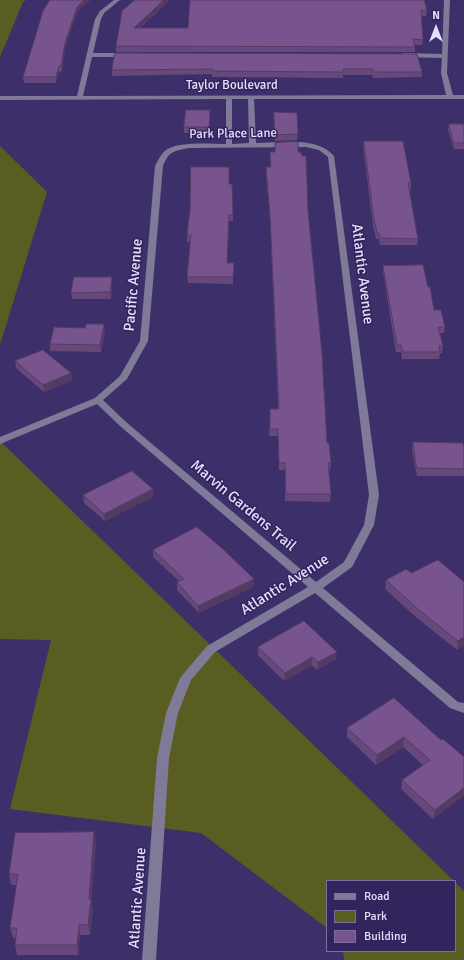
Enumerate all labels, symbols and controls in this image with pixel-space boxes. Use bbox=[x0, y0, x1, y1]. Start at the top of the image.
north arrow bbox=[416, 8, 456, 48]
text: N bbox=[432, 9, 440, 22]
street label: Taylor Boulevard bbox=[186, 78, 278, 94]
street label: Park Place Lane bbox=[189, 125, 277, 143]
street label: Atlantic Avenue bbox=[347, 223, 377, 325]
street label: Pacific Avenue bbox=[121, 238, 147, 332]
street label: Marvin Gardens Trail bbox=[187, 457, 299, 555]
street label: Atlantic Avenue bbox=[237, 551, 333, 619]
street label: Atlantic Avenue bbox=[125, 847, 151, 949]
legend bbox=[326, 880, 456, 952]
text: Road bbox=[364, 889, 390, 904]
text: Park bbox=[364, 909, 387, 924]
text: Building bbox=[364, 929, 407, 944]

